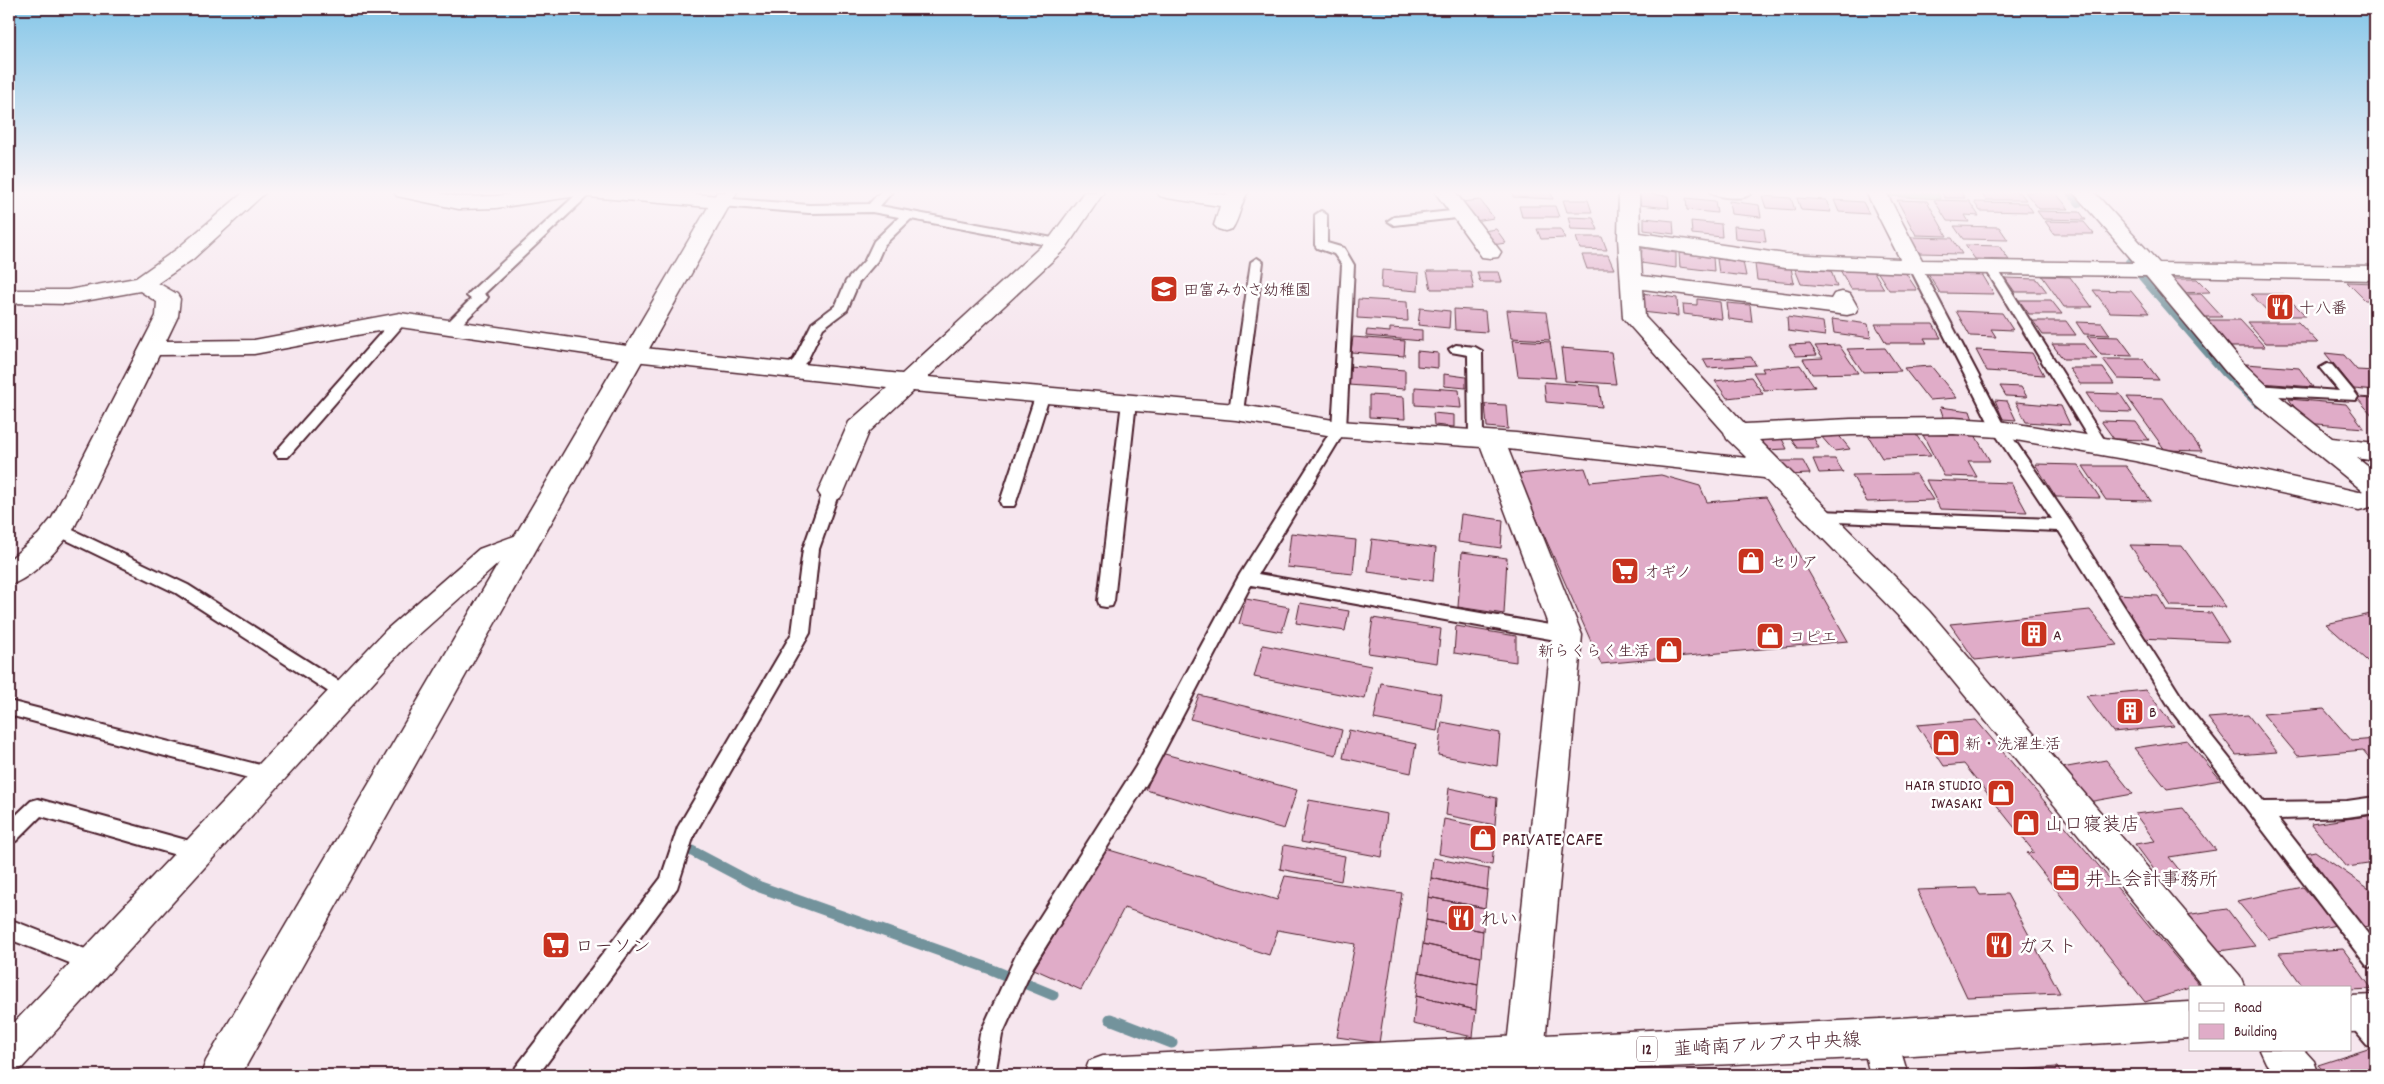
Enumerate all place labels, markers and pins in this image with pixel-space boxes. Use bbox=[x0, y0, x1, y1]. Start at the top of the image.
school or university icon: 田富みかさ幼稚園 bbox=[1149, 274, 1179, 304]
place label: 田富みかさ幼稚園 bbox=[1183, 280, 1311, 303]
restaurant icon: 十八番 bbox=[2265, 292, 2295, 322]
place label: 十八番 bbox=[2299, 298, 2347, 321]
shop icon: セリア bbox=[1736, 546, 1766, 576]
place label: セリア bbox=[1770, 552, 1818, 575]
supermarket icon: オギノ bbox=[1610, 556, 1640, 586]
place label: オギノ bbox=[1644, 562, 1692, 585]
building icon: A bbox=[2019, 619, 2049, 649]
shop icon: コピエ bbox=[1755, 621, 1785, 651]
place label: A bbox=[2053, 625, 2062, 648]
place label: コピエ bbox=[1789, 627, 1837, 650]
shop icon: 新らくらく生活 bbox=[1654, 635, 1684, 665]
place label: 新らくらく生活 bbox=[1538, 641, 1650, 664]
building icon: B bbox=[2115, 696, 2145, 726]
place label: B bbox=[2149, 702, 2157, 725]
shop icon: 新・洗濯生活 bbox=[1931, 728, 1961, 758]
place label: 新・洗濯生活 bbox=[1965, 734, 2061, 757]
place label: HAIR STUDIO IWASAKI bbox=[1905, 775, 1982, 816]
shop icon: HAIR STUDIO IWASAKI bbox=[1986, 778, 2016, 808]
shop icon: 山口寝装店 bbox=[2011, 808, 2041, 838]
place label: 山口寝装店 bbox=[2045, 813, 2140, 840]
shop icon: PRIVATE CAFE bbox=[1468, 823, 1498, 853]
place label: PRIVATE CAFE bbox=[1502, 828, 1603, 855]
office icon: 井上会計事務所 bbox=[2051, 863, 2081, 893]
place label: 井上会計事務所 bbox=[2085, 868, 2218, 895]
restaurant icon: れい bbox=[1446, 903, 1476, 933]
place label: れい bbox=[1480, 908, 1518, 935]
supermarket icon: ローソン bbox=[541, 930, 571, 960]
restaurant icon: ガスト bbox=[1984, 930, 2014, 960]
place label: ローソン bbox=[575, 935, 651, 962]
place label: ガスト bbox=[2018, 935, 2077, 962]

